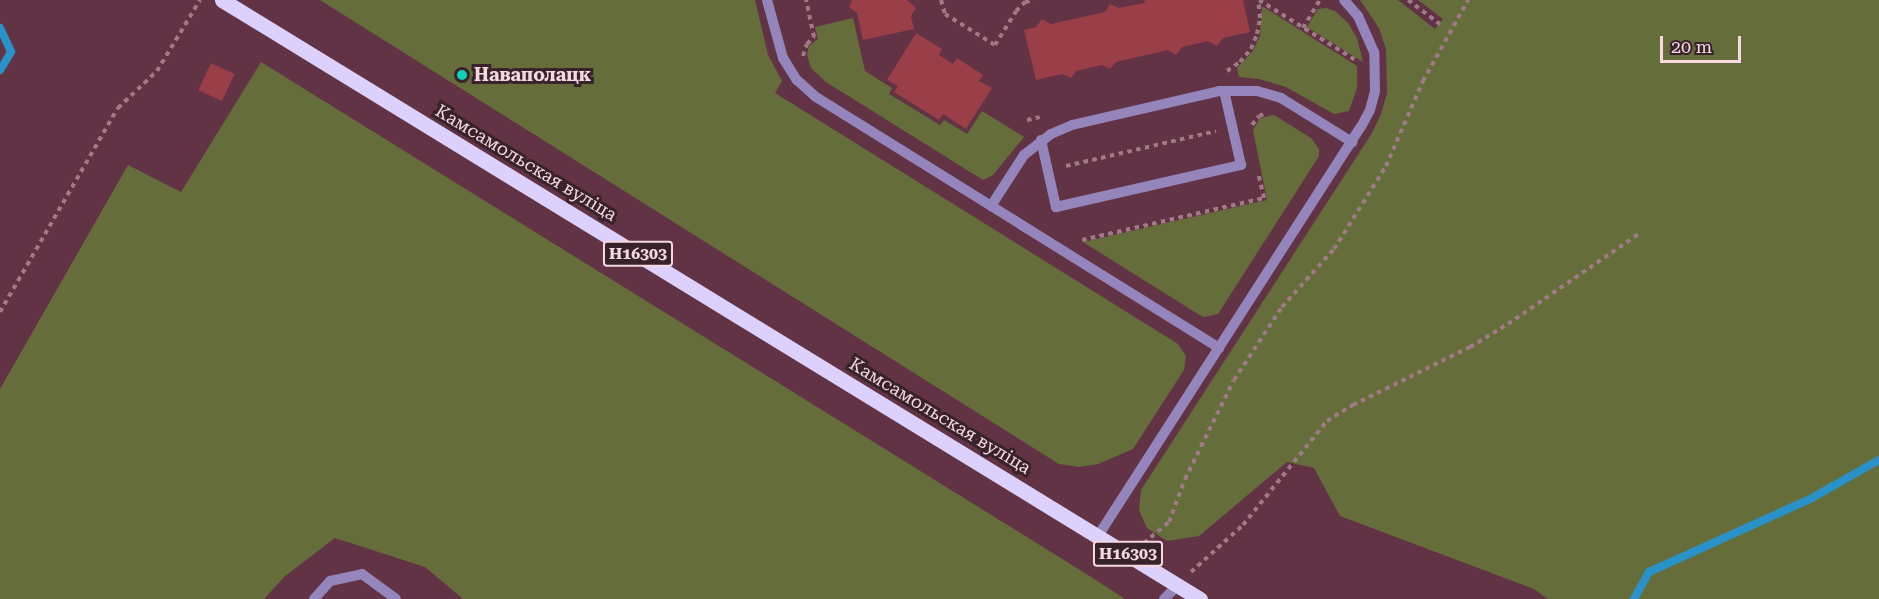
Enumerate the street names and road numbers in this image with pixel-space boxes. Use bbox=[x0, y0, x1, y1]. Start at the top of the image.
street label: Камсамольская вуліца bbox=[431, 100, 621, 226]
road number: Н16303 bbox=[602, 241, 674, 267]
street label: Камсамольская вуліца bbox=[845, 353, 1035, 479]
road number: Н16303 bbox=[1092, 541, 1164, 567]

